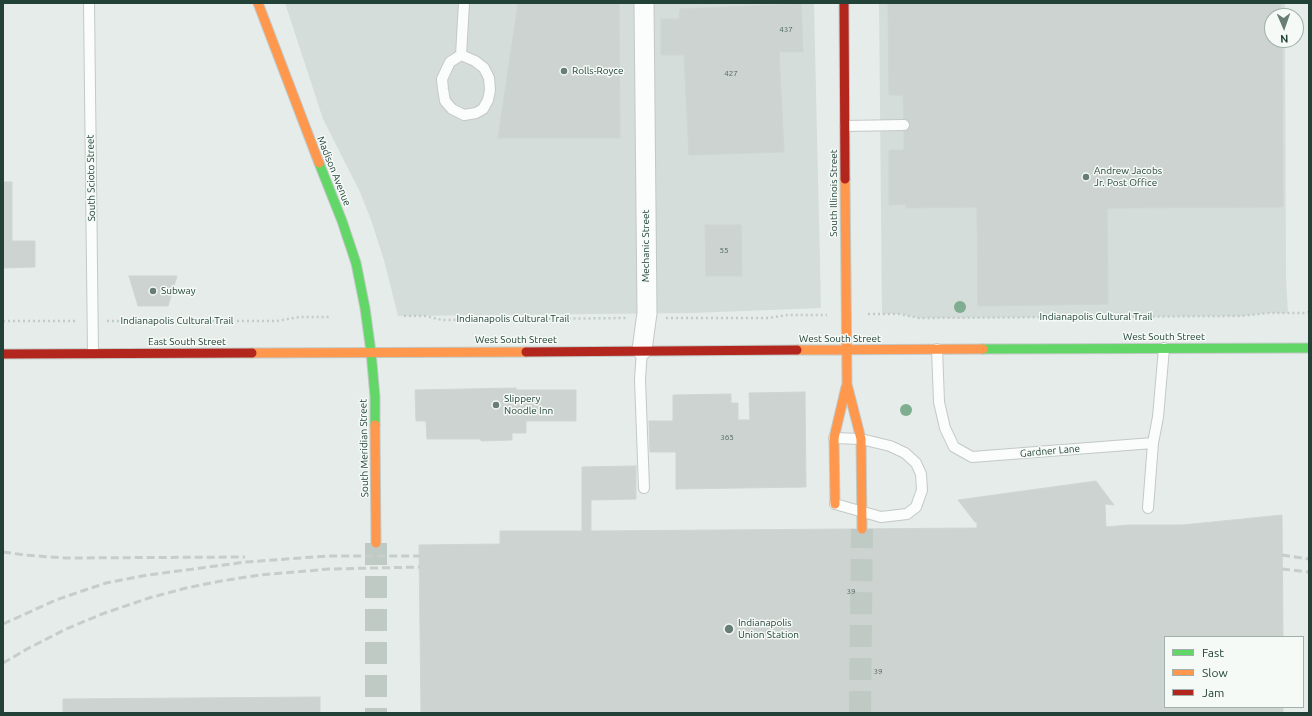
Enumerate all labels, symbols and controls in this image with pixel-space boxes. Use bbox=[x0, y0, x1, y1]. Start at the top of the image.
north arrow bbox=[1264, 8, 1304, 48]
house number: 437 bbox=[779, 24, 793, 34]
text: N bbox=[1280, 33, 1289, 45]
place label: Rolls-Royce bbox=[572, 65, 624, 77]
marker: Rolls-Royce bbox=[559, 66, 569, 76]
house number: 427 bbox=[724, 68, 738, 78]
street label: South Scioto Street bbox=[84, 134, 98, 222]
street label: Madison Avenue bbox=[315, 134, 353, 208]
street label: South Illinois Street bbox=[828, 149, 840, 237]
place label: Andrew Jacobs Jr. Post Office bbox=[1094, 165, 1162, 188]
marker: Andrew Jacobs Jr. Post Office bbox=[1081, 172, 1091, 182]
street label: Mechanic Street bbox=[640, 210, 652, 282]
house number: 55 bbox=[719, 245, 729, 255]
place label: Subway bbox=[161, 285, 195, 297]
marker: Subway bbox=[148, 286, 158, 296]
street label: Indianapolis Cultural Trail bbox=[1040, 311, 1152, 323]
street label: Indianapolis Cultural Trail bbox=[457, 313, 569, 325]
street label: Indianapolis Cultural Trail bbox=[121, 315, 233, 327]
street label: West South Street bbox=[1123, 331, 1205, 343]
street label: West South Street bbox=[799, 333, 881, 345]
street label: West South Street bbox=[475, 334, 557, 346]
street label: East South Street bbox=[148, 336, 226, 348]
place label: Slippery Noodle Inn bbox=[504, 393, 553, 416]
street label: South Meridian Street bbox=[357, 399, 371, 497]
marker: Slippery Noodle Inn bbox=[491, 400, 501, 410]
house number: 365 bbox=[720, 432, 734, 442]
street label: Gardner Lane bbox=[1020, 442, 1080, 460]
house number: 39 bbox=[846, 586, 856, 596]
place label: Indianapolis Union Station bbox=[738, 617, 799, 640]
marker: Indianapolis Union Station bbox=[723, 623, 735, 635]
legend bbox=[1164, 636, 1304, 708]
text: Fast bbox=[1202, 646, 1224, 659]
house number: 39 bbox=[873, 666, 883, 676]
text: Slow bbox=[1202, 666, 1228, 679]
text: Jam bbox=[1202, 686, 1224, 699]

